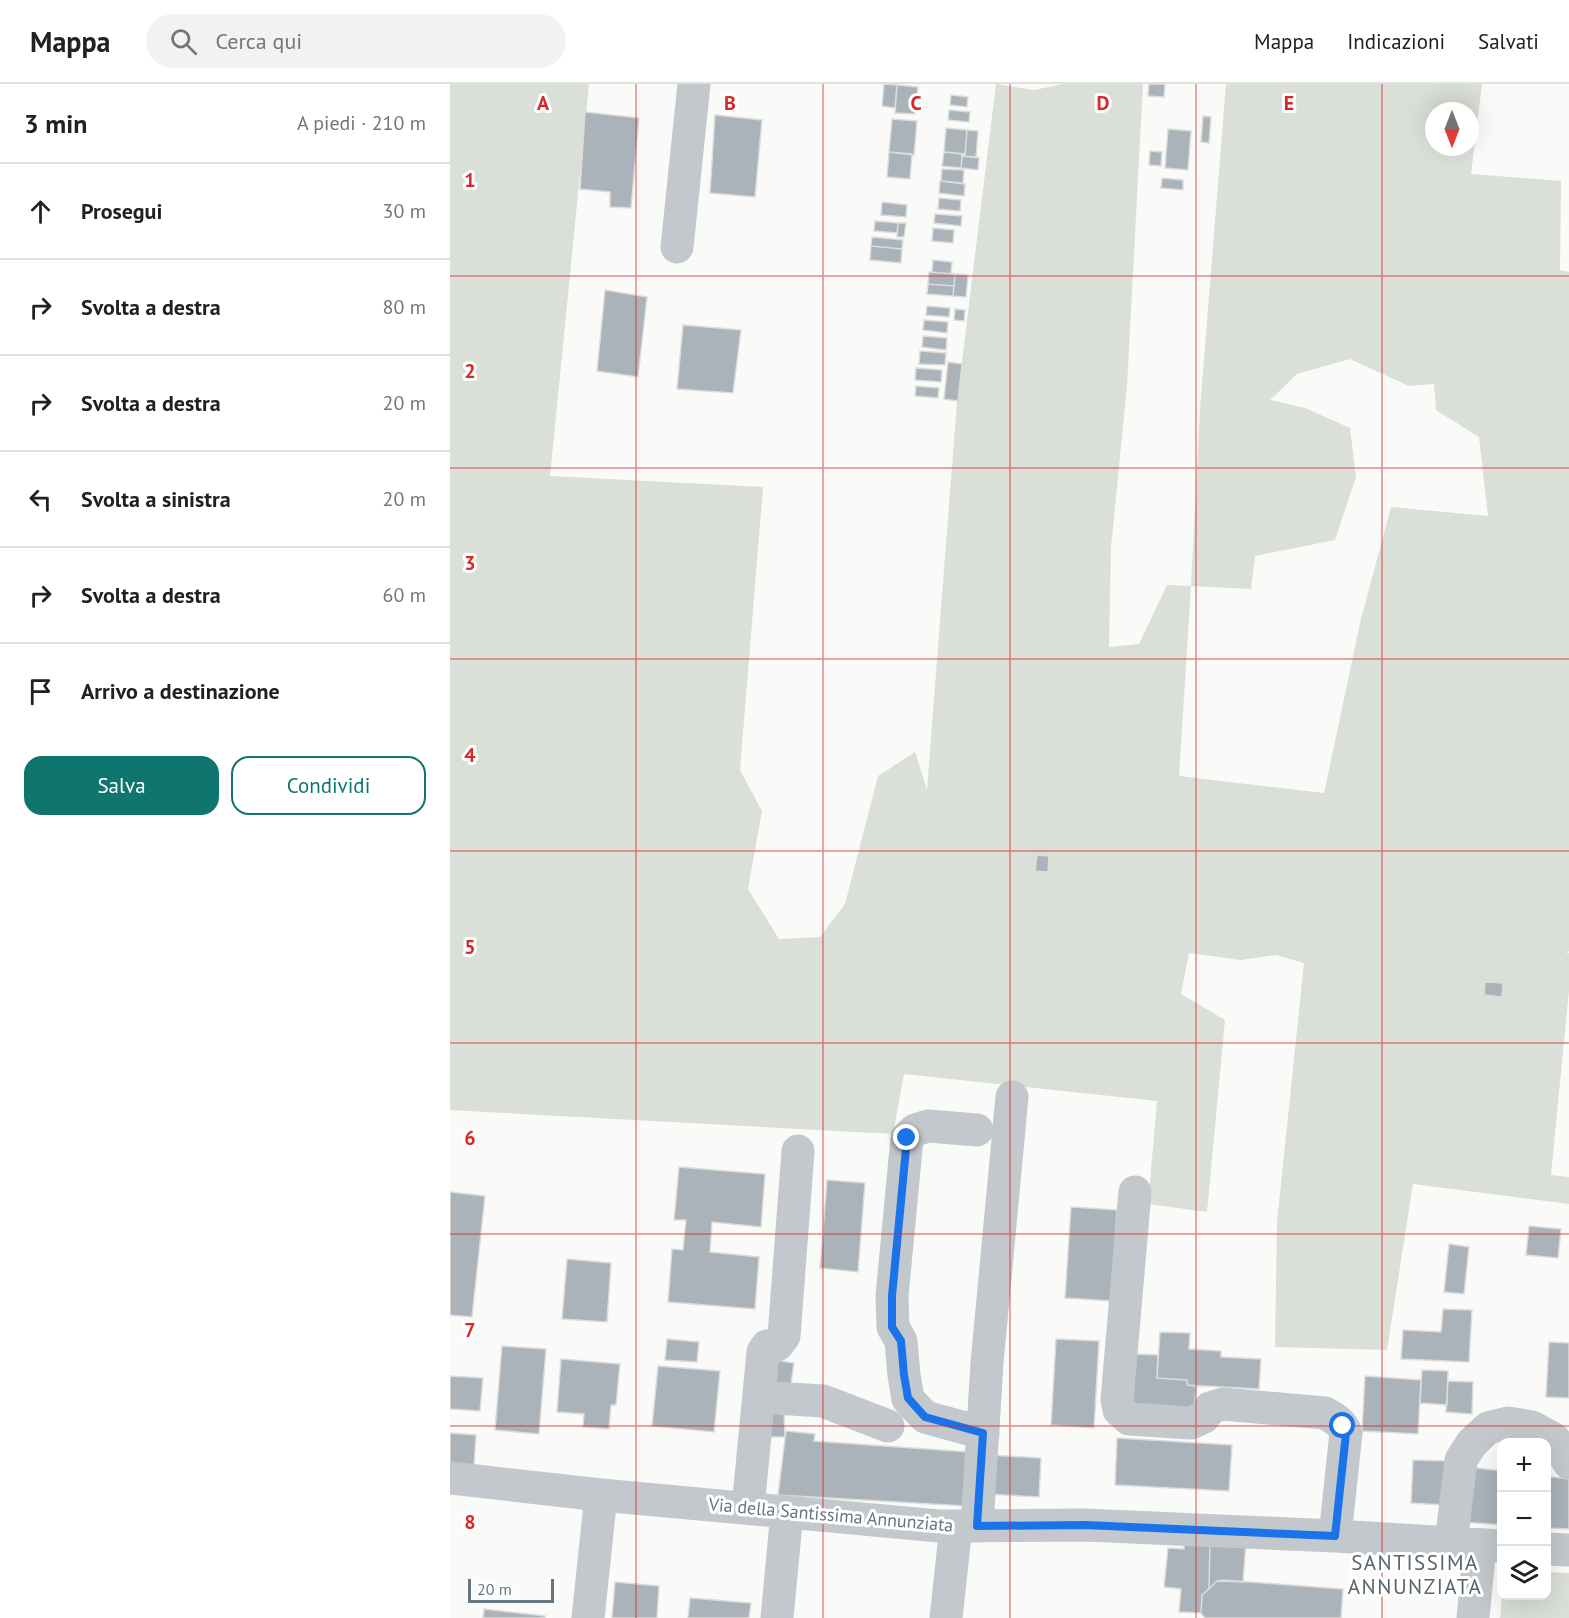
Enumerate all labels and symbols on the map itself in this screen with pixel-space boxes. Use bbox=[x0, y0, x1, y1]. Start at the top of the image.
text: A bbox=[537, 90, 550, 116]
text: B bbox=[724, 90, 736, 116]
text: C bbox=[910, 90, 922, 116]
text: D bbox=[1097, 90, 1110, 116]
text: E bbox=[1284, 90, 1294, 116]
north arrow bbox=[1425, 102, 1479, 156]
text: 1 bbox=[464, 167, 476, 193]
text: 2 bbox=[464, 358, 476, 384]
text: 3 bbox=[464, 550, 476, 576]
text: 4 bbox=[464, 742, 476, 768]
text: 5 bbox=[464, 934, 476, 960]
route end bbox=[893, 1124, 919, 1150]
text: 6 bbox=[464, 1125, 476, 1151]
text: 7 bbox=[464, 1317, 476, 1343]
route start bbox=[1329, 1412, 1355, 1438]
street label: Via della Santissima Annunziata bbox=[707, 1492, 954, 1537]
text: 8 bbox=[464, 1509, 476, 1535]
district label: SANTISSIMA ANNUNZIATA bbox=[1348, 1549, 1482, 1600]
scale bar bbox=[468, 1576, 554, 1604]

